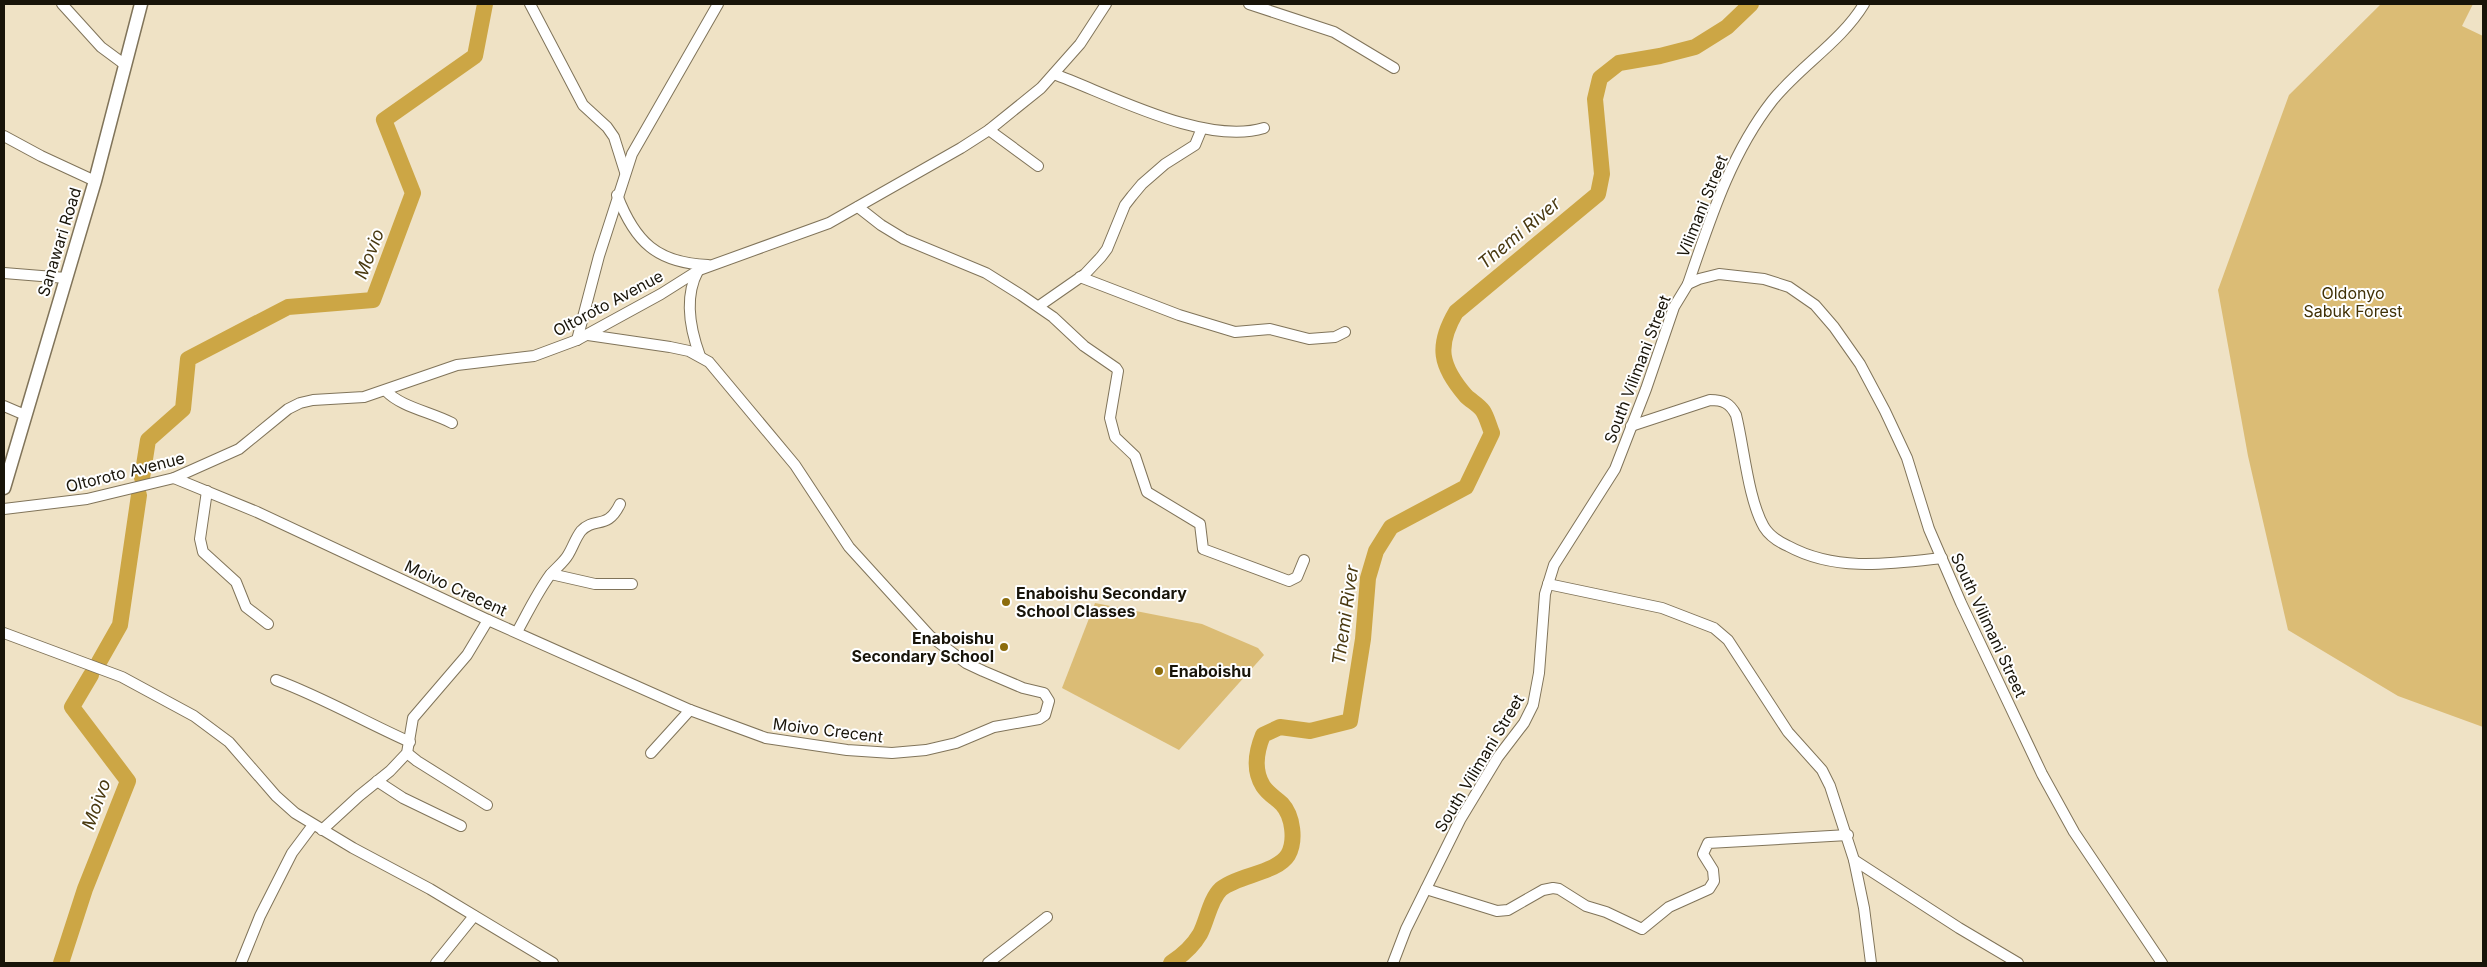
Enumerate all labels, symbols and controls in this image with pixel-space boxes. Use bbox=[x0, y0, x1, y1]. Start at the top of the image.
street label: Vilimani Street bbox=[1672, 152, 1732, 260]
street label: Sanawari Road bbox=[33, 185, 85, 299]
water label: Themi River bbox=[1474, 192, 1565, 273]
water label: Movio bbox=[350, 226, 388, 282]
street label: Oltoroto Avenue bbox=[550, 266, 666, 340]
park label: Oldonyo Sabuk Forest bbox=[2304, 283, 2402, 321]
street label: South Vilimani Street bbox=[1600, 292, 1674, 446]
street label: Oltoroto Avenue bbox=[64, 448, 186, 496]
street label: South Vilimani Street bbox=[1947, 550, 2031, 700]
street label: Moivo Crecent bbox=[402, 556, 510, 620]
water label: Themi River bbox=[1328, 562, 1363, 666]
place label: Enaboishu Secondary School Classes bbox=[1016, 583, 1187, 621]
marker: Enaboishu Secondary School Classes bbox=[1000, 596, 1012, 608]
place label: Enaboishu Secondary School bbox=[851, 628, 994, 666]
marker: Enaboishu Secondary School bbox=[998, 641, 1010, 653]
place label: Enaboishu bbox=[1169, 661, 1251, 681]
marker: Enaboishu bbox=[1153, 665, 1165, 677]
street label: South Vilimani Street bbox=[1430, 690, 1528, 836]
street label: Moivo Crecent bbox=[772, 713, 884, 747]
water label: Moivo bbox=[77, 776, 115, 832]

